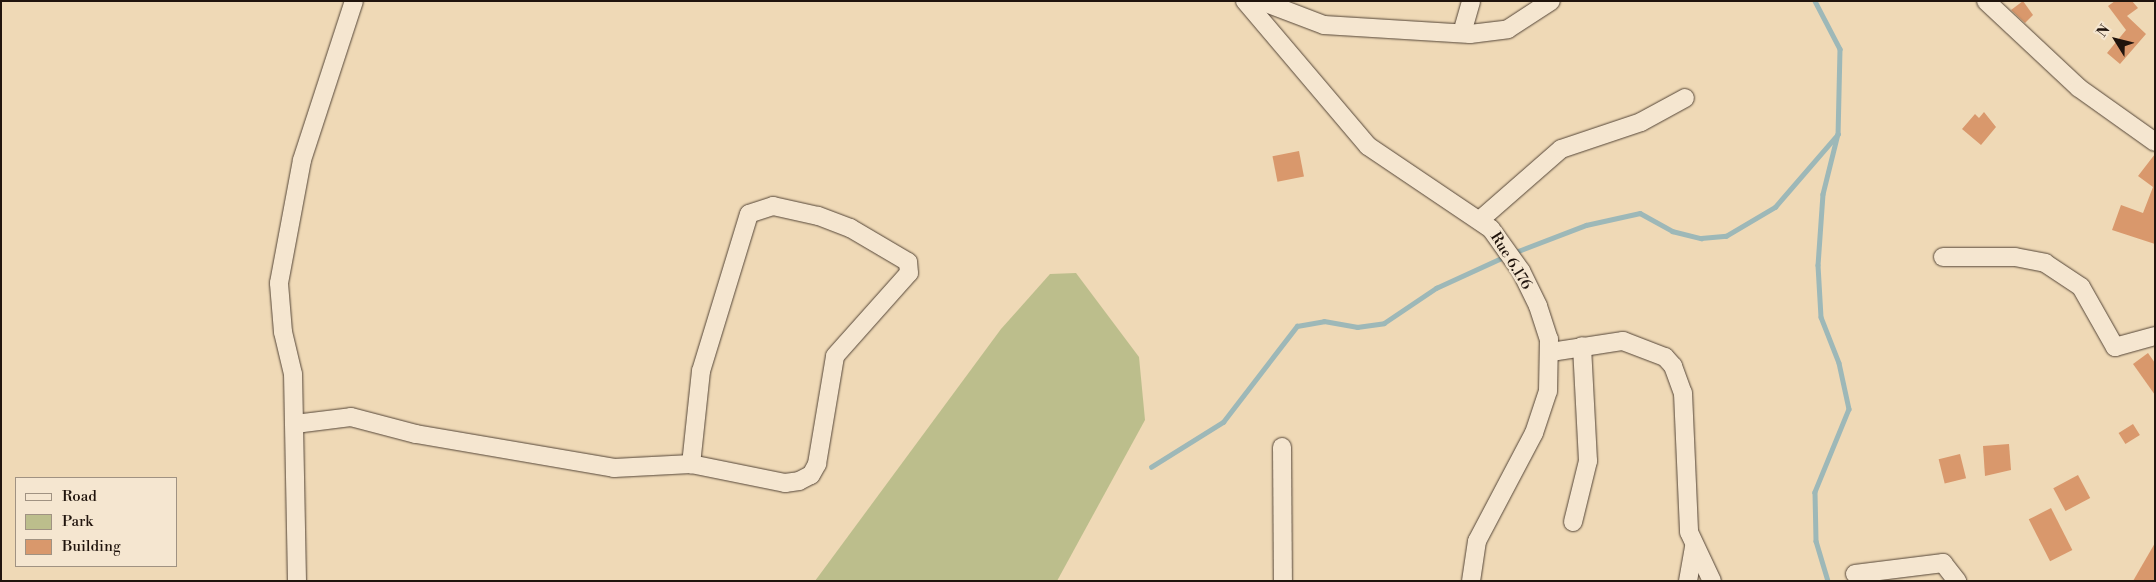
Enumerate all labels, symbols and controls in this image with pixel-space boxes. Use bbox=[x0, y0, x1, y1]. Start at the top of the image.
north arrow bbox=[2091, 15, 2141, 65]
text: N bbox=[2093, 21, 2114, 41]
street label: Rue 6.176 bbox=[1486, 229, 1536, 293]
legend bbox=[15, 477, 178, 567]
text: Road bbox=[62, 487, 97, 506]
text: Park bbox=[62, 512, 93, 531]
text: Building bbox=[62, 537, 121, 556]

